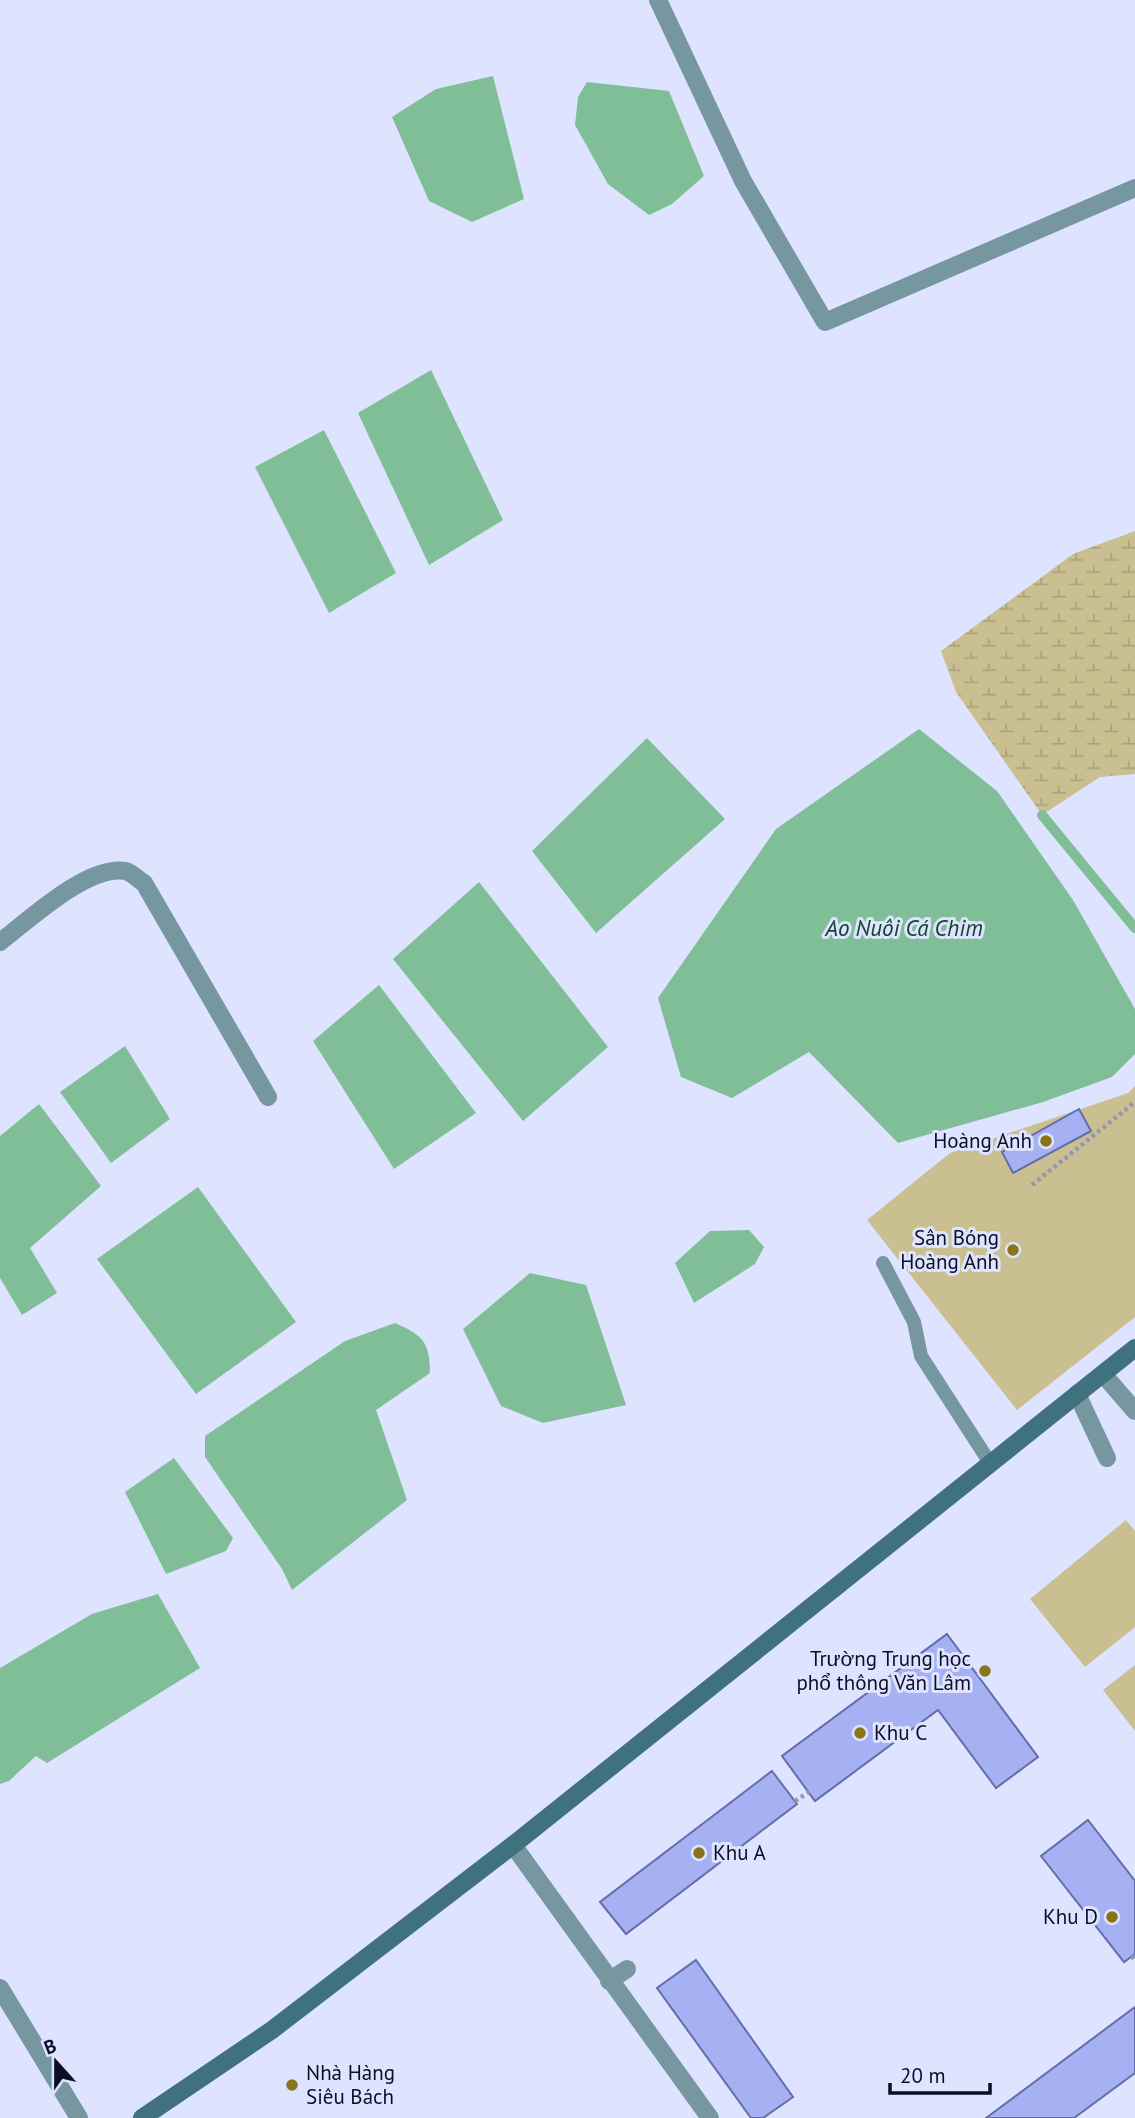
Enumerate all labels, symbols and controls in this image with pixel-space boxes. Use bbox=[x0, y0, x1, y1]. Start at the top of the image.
water label: Ao Nuôi Cá Chim bbox=[824, 913, 983, 942]
place label: Hoàng Anh bbox=[933, 1127, 1032, 1154]
marker: Hoàng Anh bbox=[1038, 1133, 1054, 1149]
place label: Sân Bóng Hoàng Anh bbox=[900, 1224, 999, 1275]
marker: Sân Bóng Hoàng Anh bbox=[1005, 1242, 1021, 1258]
place label: Trường Trung học phổ thông Văn Lâm bbox=[796, 1645, 971, 1696]
marker: Trường Trung học phổ thông Văn Lâm bbox=[977, 1663, 993, 1679]
place label: Khu C bbox=[874, 1719, 927, 1746]
marker: Khu C bbox=[852, 1725, 868, 1741]
place label: Khu A bbox=[713, 1839, 767, 1866]
marker: Khu A bbox=[691, 1845, 707, 1861]
place label: Khu D bbox=[1043, 1903, 1098, 1930]
marker: Khu D bbox=[1104, 1909, 1120, 1925]
north arrow bbox=[21, 2027, 91, 2097]
text: B bbox=[40, 2033, 59, 2059]
scale bar bbox=[890, 2052, 990, 2096]
place label: Nhà Hàng Siêu Bách bbox=[306, 2059, 395, 2110]
text: 20 m bbox=[900, 2062, 946, 2089]
marker: Nhà Hàng Siêu Bách bbox=[284, 2077, 300, 2093]

